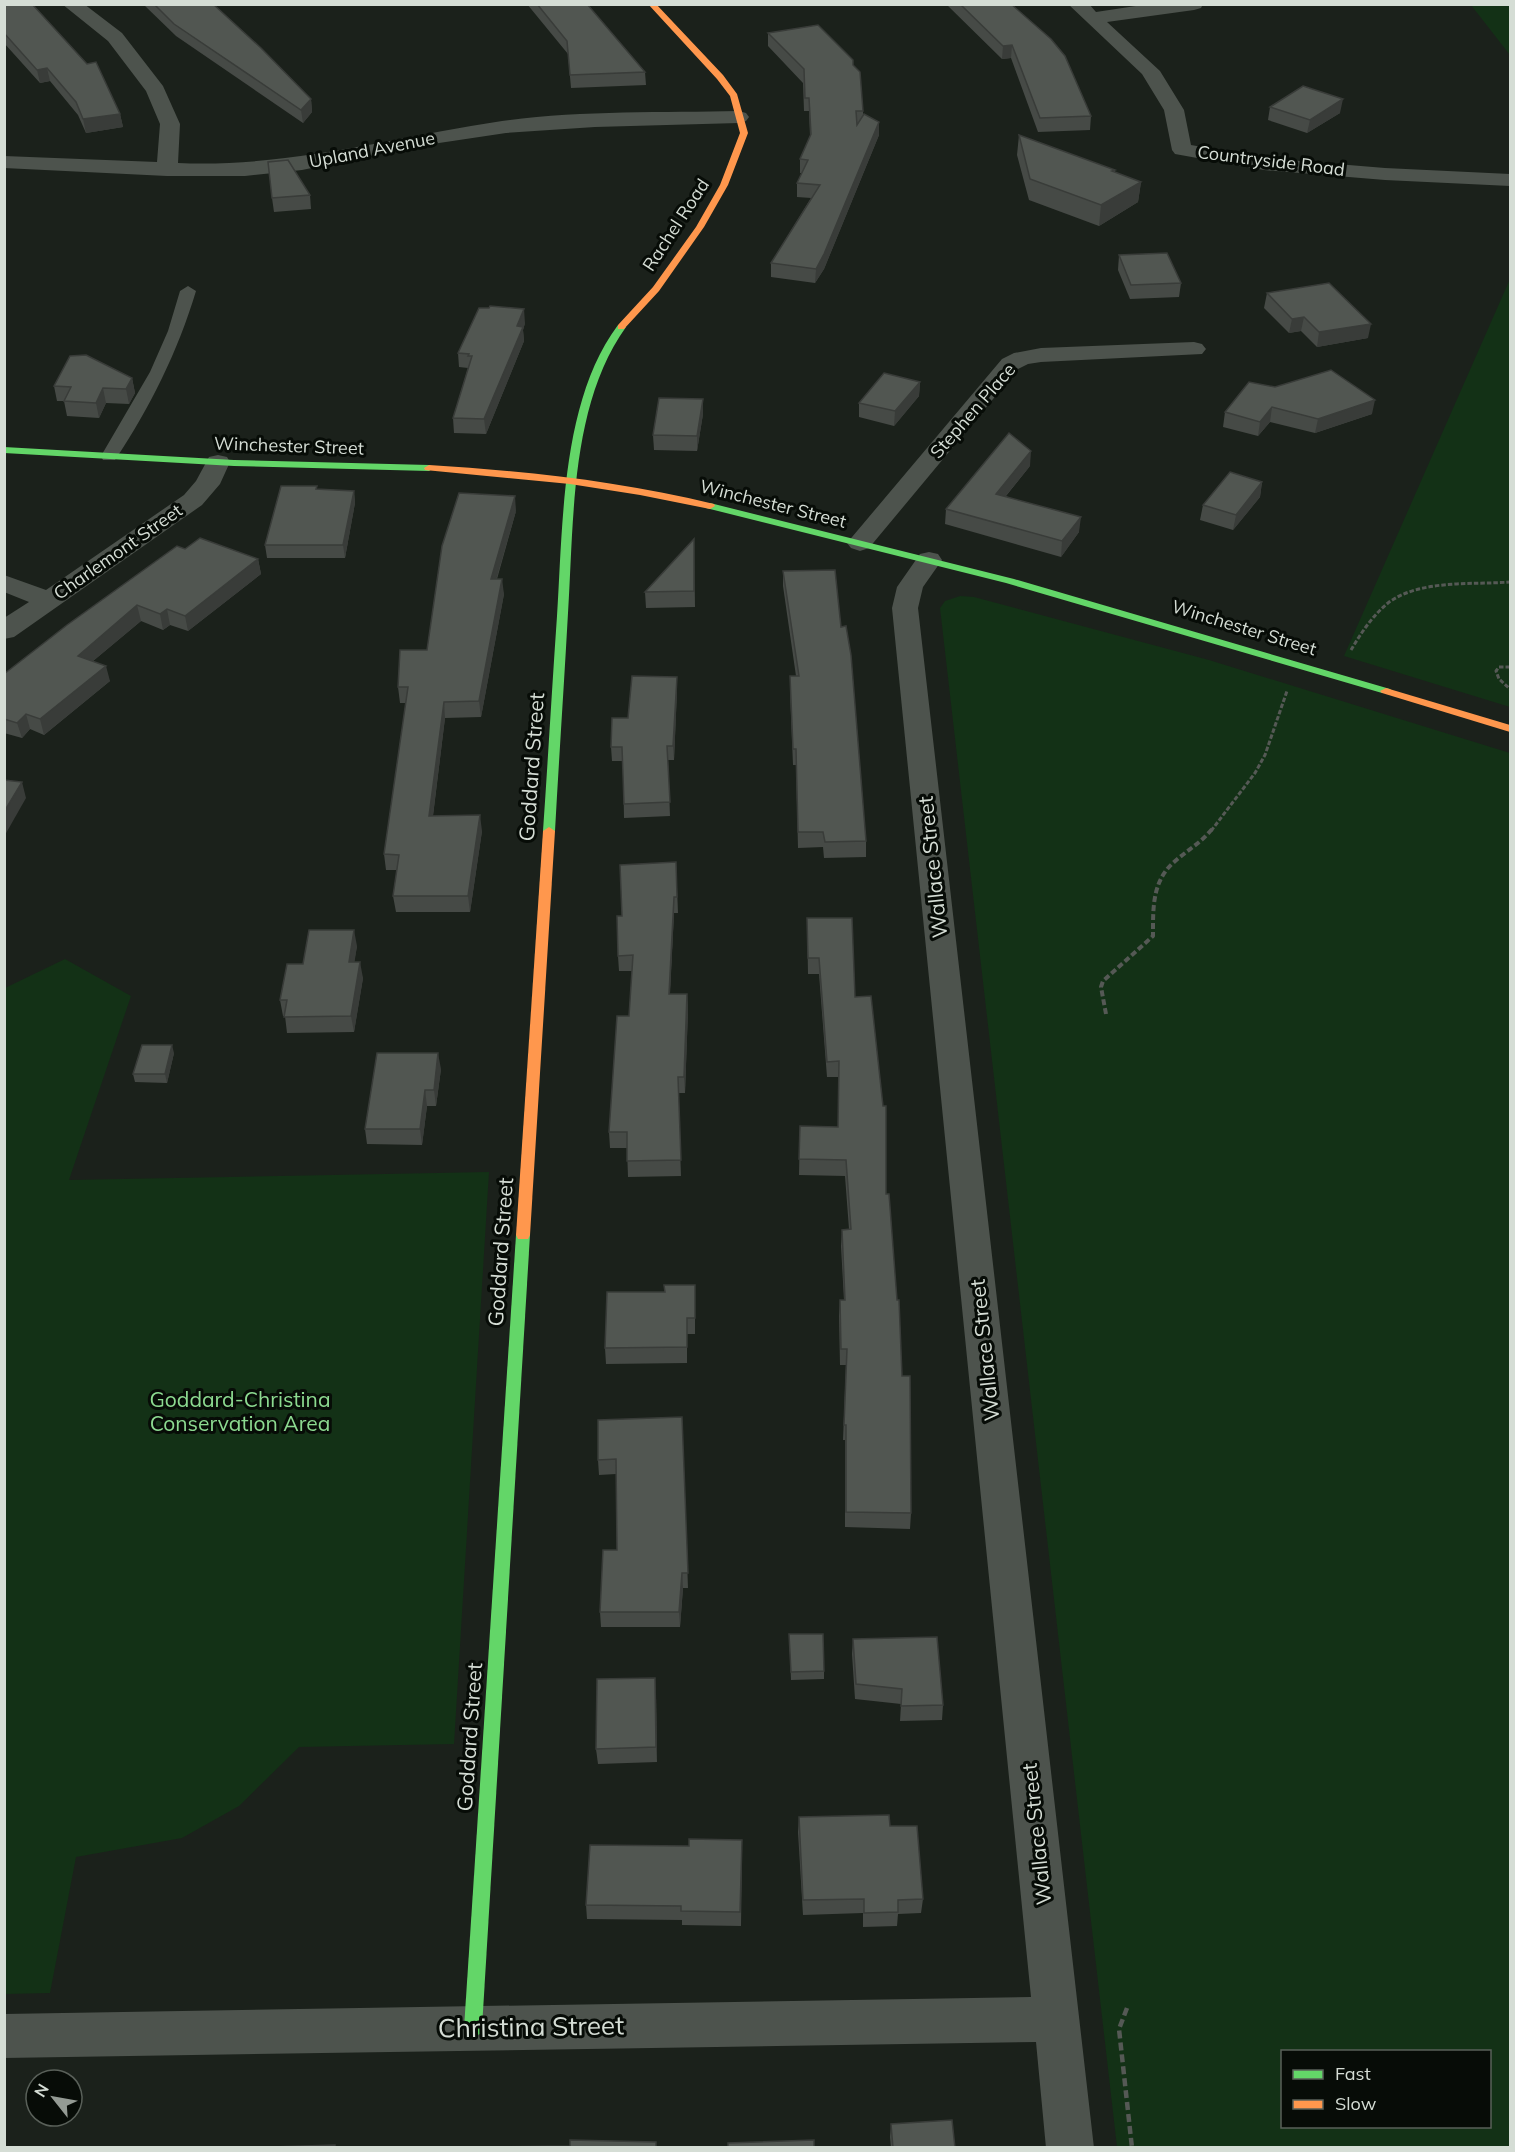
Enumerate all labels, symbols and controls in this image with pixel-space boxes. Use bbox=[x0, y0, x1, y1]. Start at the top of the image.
street label: Upland Avenue bbox=[307, 126, 437, 173]
street label: Countryside Road bbox=[1196, 140, 1346, 181]
street label: Rachel Road bbox=[637, 174, 714, 275]
street label: Stephen Place bbox=[925, 358, 1020, 463]
street label: Winchester Street bbox=[214, 431, 364, 460]
street label: Winchester Street bbox=[698, 474, 849, 533]
street label: Charlemont Street bbox=[49, 499, 186, 605]
street label: Winchester Street bbox=[1169, 595, 1319, 660]
street label: Goddard Street bbox=[513, 692, 549, 842]
street label: Wallace Street bbox=[912, 795, 952, 939]
street label: Goddard Street bbox=[482, 1177, 518, 1327]
street label: Wallace Street bbox=[964, 1278, 1004, 1422]
park label: Goddard-Christina Conservation Area bbox=[149, 1386, 331, 1436]
street label: Goddard Street bbox=[451, 1662, 487, 1812]
street label: Wallace Street bbox=[1016, 1762, 1056, 1906]
street label: Christina Street bbox=[438, 2008, 624, 2045]
legend bbox=[1281, 2050, 1491, 2128]
text: Fast bbox=[1335, 2062, 1371, 2085]
north arrow bbox=[24, 2068, 84, 2128]
text: N bbox=[29, 2080, 53, 2101]
text: Slow bbox=[1335, 2092, 1377, 2115]

